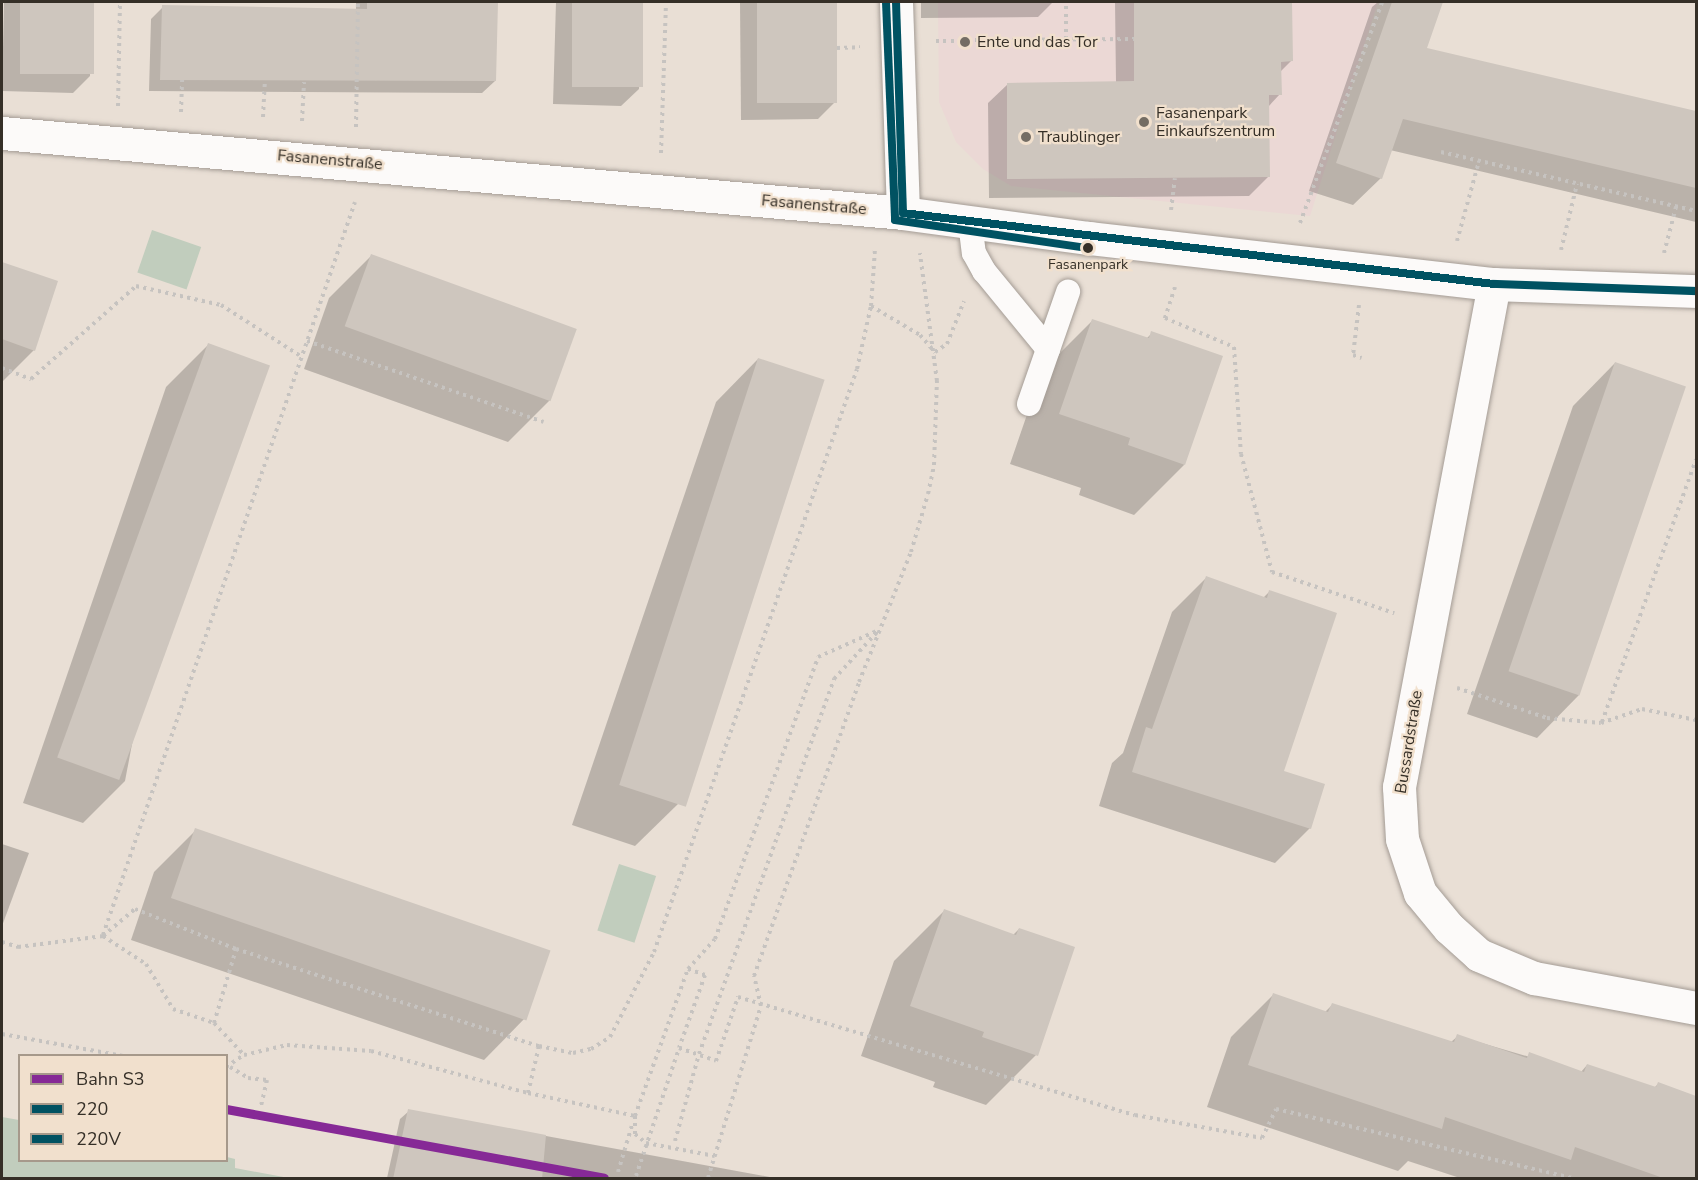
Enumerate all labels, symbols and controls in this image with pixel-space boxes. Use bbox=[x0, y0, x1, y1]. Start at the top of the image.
place label: Ente und das Tor bbox=[977, 32, 1098, 52]
marker: Ente und das Tor bbox=[958, 35, 972, 49]
place label: Fasanenpark Einkaufszentrum bbox=[1156, 103, 1275, 141]
marker: Fasanenpark Einkaufszentrum bbox=[1137, 115, 1151, 129]
place label: Traublinger bbox=[1038, 127, 1120, 147]
marker: Traublinger bbox=[1019, 130, 1033, 144]
street label: Fasanenstraße bbox=[277, 146, 383, 174]
street label: Fasanenstraße bbox=[761, 191, 867, 219]
marker: Fasanenpark bbox=[1082, 242, 1094, 254]
place label: Fasanenpark bbox=[1048, 257, 1128, 273]
street label: Bussardstraße bbox=[1391, 689, 1427, 795]
legend bbox=[18, 1054, 228, 1162]
text: Bahn S3 bbox=[76, 1067, 145, 1091]
text: 220 bbox=[76, 1097, 108, 1121]
text: 220V bbox=[76, 1127, 121, 1151]

